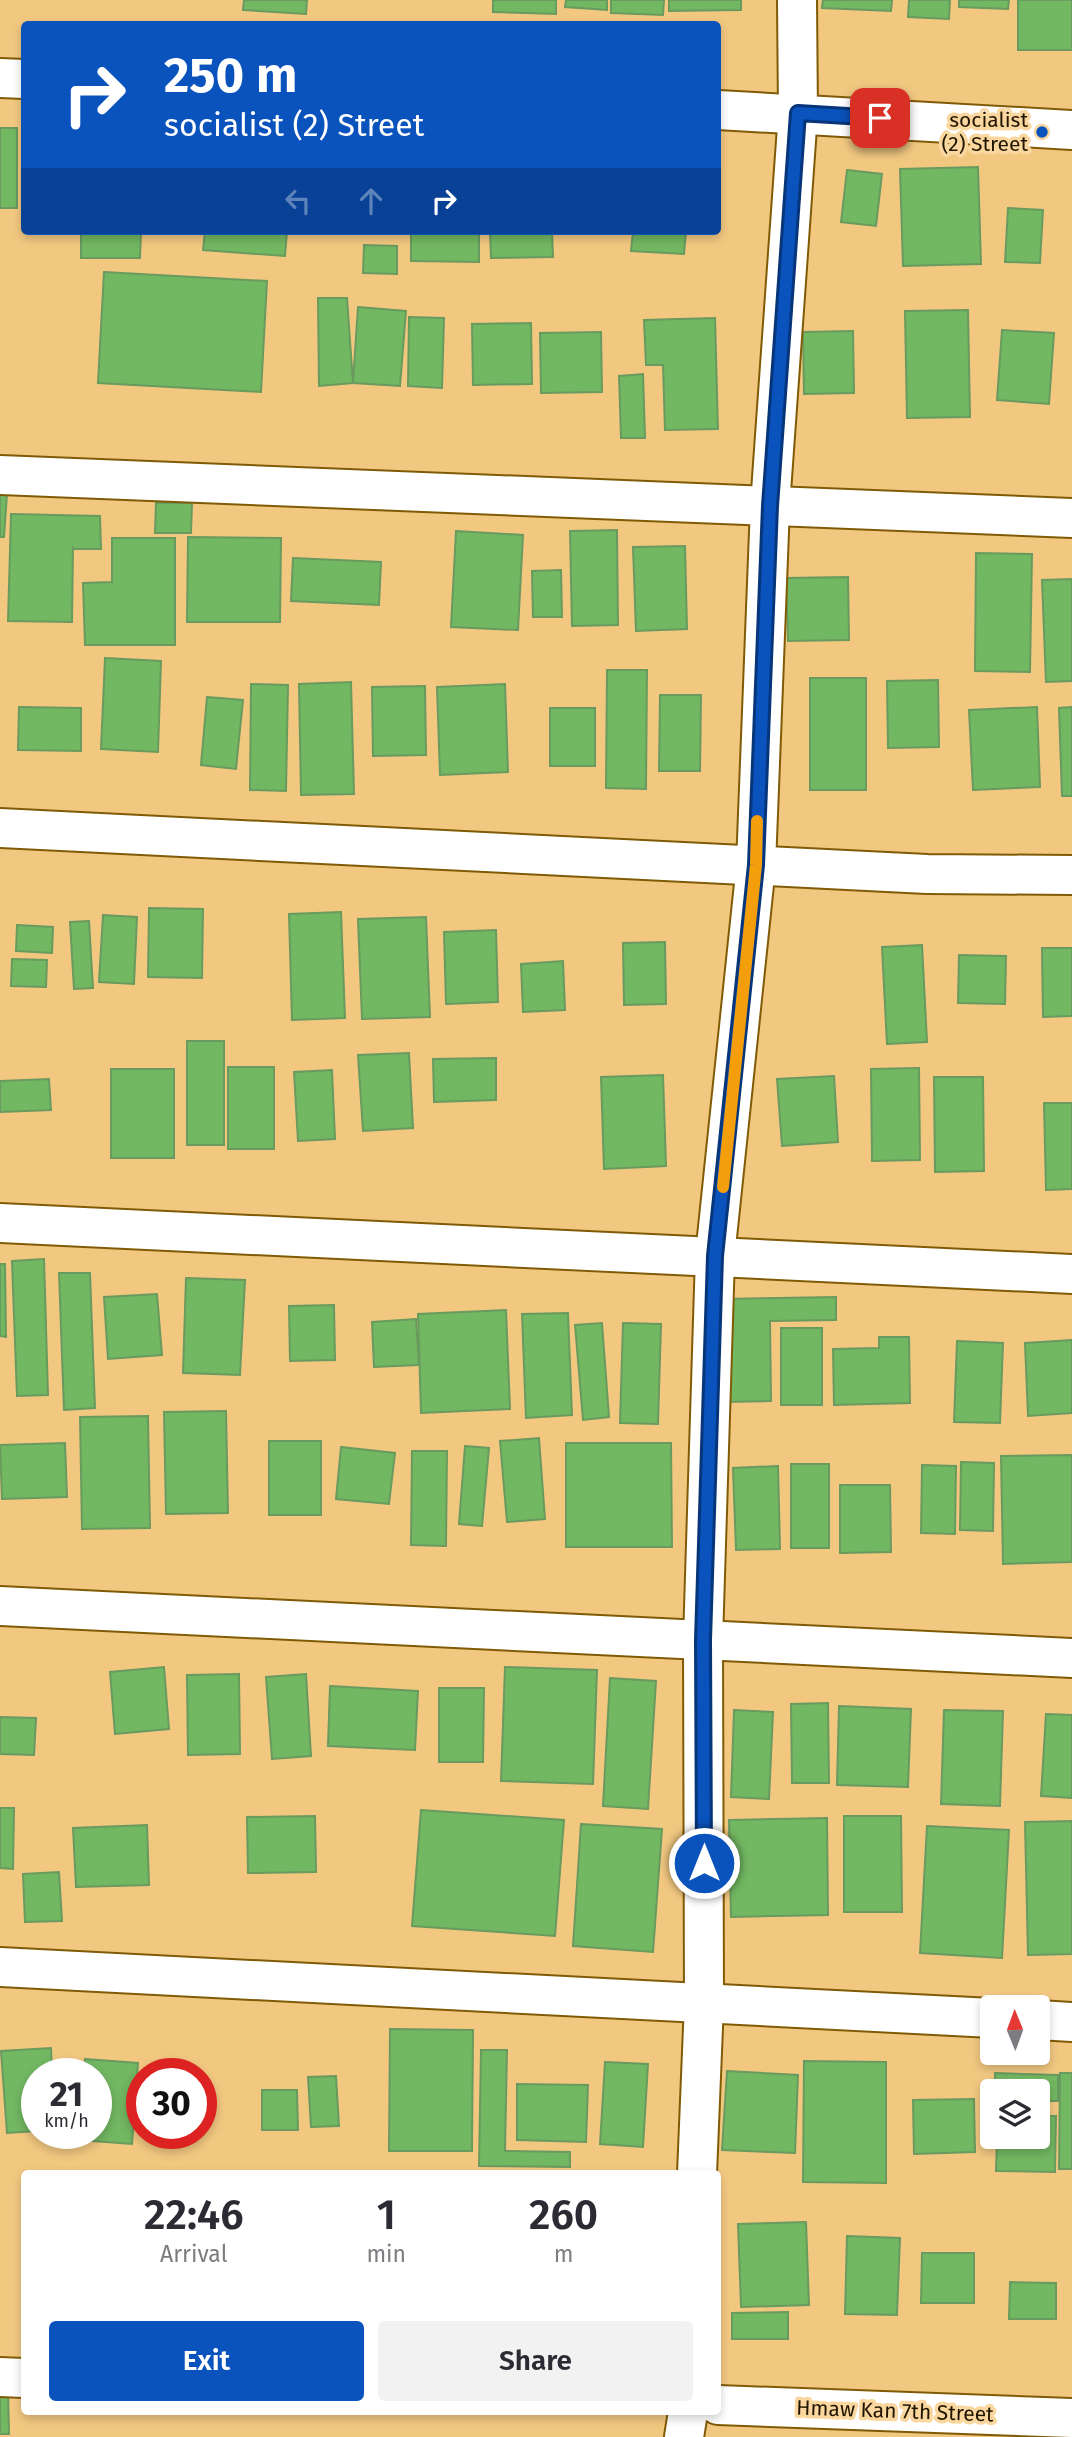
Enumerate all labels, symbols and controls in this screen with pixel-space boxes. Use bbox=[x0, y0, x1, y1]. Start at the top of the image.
text: 250 m bbox=[164, 46, 297, 105]
icon: right bbox=[49, 49, 140, 140]
pin bbox=[850, 88, 910, 148]
icon: arrive bbox=[861, 99, 899, 137]
text: socialist (2) Street bbox=[164, 106, 424, 144]
place label: socialist (2) Street bbox=[941, 107, 1028, 157]
marker: socialist (2) Street bbox=[1034, 124, 1050, 140]
icon: left bbox=[279, 182, 317, 220]
icon: ahead bbox=[352, 182, 390, 220]
icon: right bbox=[425, 182, 463, 220]
position arrow bbox=[667, 1826, 741, 1900]
north arrow bbox=[980, 1995, 1050, 2065]
map controls bbox=[980, 1995, 1050, 2149]
speed limit sign: 30 bbox=[126, 2058, 217, 2149]
text: 21 bbox=[50, 2073, 83, 2115]
button: layers bbox=[980, 2079, 1050, 2149]
text: km/h bbox=[44, 2110, 89, 2132]
text: 22:46 bbox=[144, 2190, 244, 2240]
text: 1 bbox=[377, 2190, 396, 2240]
text: 260 bbox=[529, 2190, 598, 2240]
text: Arrival bbox=[160, 2240, 227, 2268]
text: min bbox=[366, 2240, 406, 2268]
text: m bbox=[554, 2240, 573, 2268]
button: Exit bbox=[49, 2321, 364, 2401]
button: Share bbox=[378, 2321, 693, 2401]
street label: Hmaw Kan 7th Street bbox=[796, 2395, 995, 2427]

